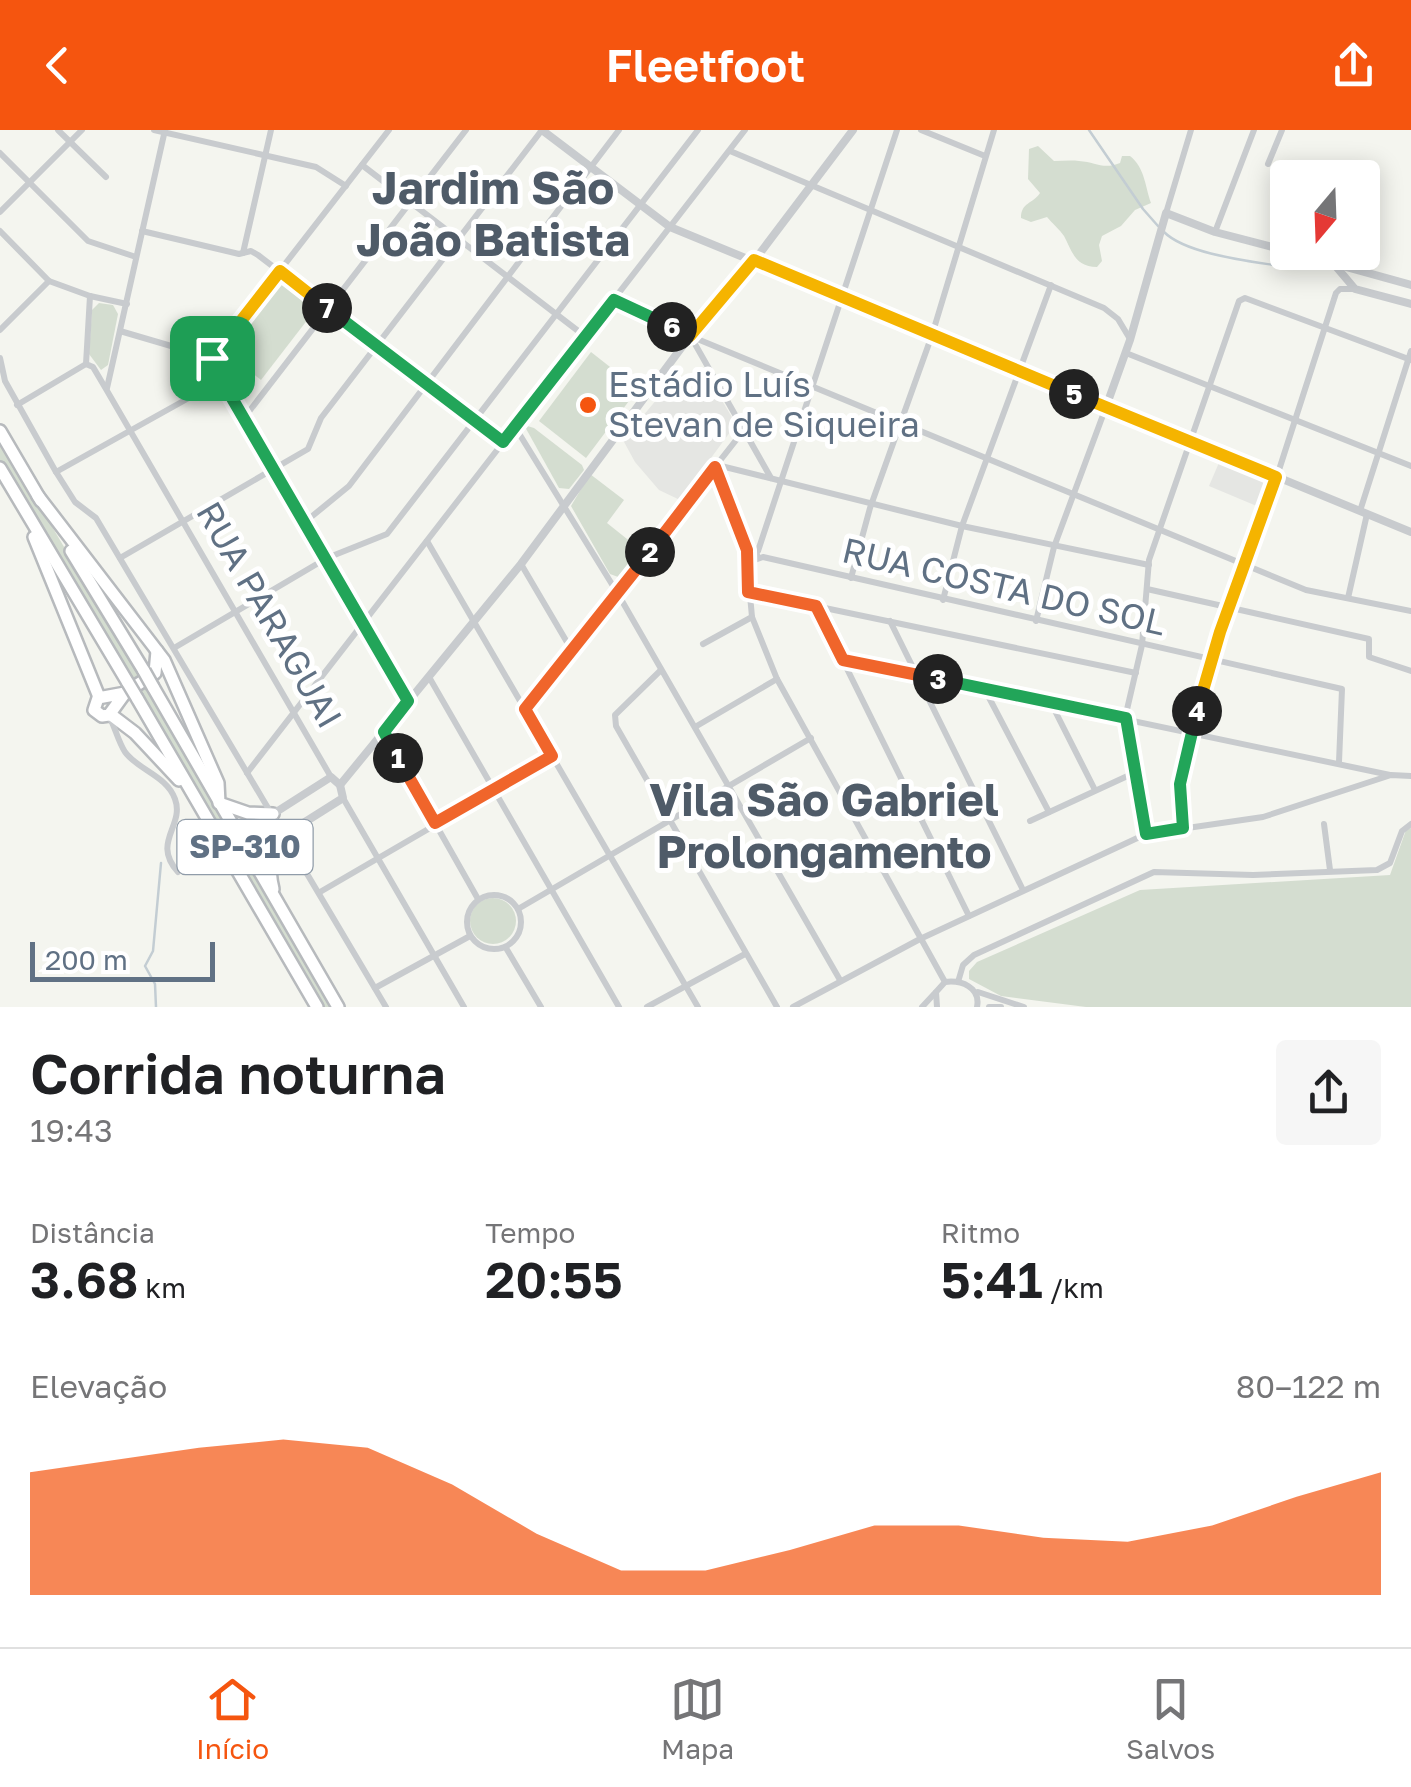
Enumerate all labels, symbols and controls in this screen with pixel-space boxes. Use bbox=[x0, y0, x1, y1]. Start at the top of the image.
icon: back bbox=[30, 38, 85, 93]
text: Fleetfoot bbox=[606, 38, 805, 92]
icon: share bbox=[1326, 38, 1381, 93]
district label: Jardim São João Batista bbox=[356, 160, 630, 266]
north arrow bbox=[1270, 160, 1380, 270]
map controls bbox=[1270, 160, 1380, 270]
pin: 7 bbox=[302, 283, 352, 333]
text: 7 bbox=[319, 291, 335, 324]
pin: 6 bbox=[647, 302, 697, 352]
text: 6 bbox=[663, 310, 681, 343]
pin bbox=[170, 316, 255, 401]
icon: arrive bbox=[185, 331, 240, 386]
place label: Estádio Luís Stevan de Siqueira bbox=[608, 363, 920, 445]
pin: 5 bbox=[1049, 369, 1099, 419]
text: 5 bbox=[1065, 377, 1083, 410]
marker: Estádio Luís Stevan de Siqueira bbox=[577, 394, 599, 416]
street label: RUA PARAGUAI bbox=[188, 494, 352, 735]
pin: 2 bbox=[625, 527, 675, 577]
street label: RUA COSTA DO SOL bbox=[839, 528, 1170, 644]
text: 2 bbox=[641, 535, 659, 568]
pin: 3 bbox=[913, 654, 963, 704]
text: 3 bbox=[929, 662, 947, 695]
pin: 4 bbox=[1172, 686, 1222, 736]
text: 4 bbox=[1188, 694, 1206, 727]
pin: 1 bbox=[373, 733, 423, 783]
text: 1 bbox=[391, 741, 405, 774]
district label: Vila São Gabriel Prolongamento bbox=[649, 772, 999, 878]
road number: SP-310 bbox=[178, 820, 312, 874]
scale bar bbox=[30, 937, 215, 981]
text: 200 m bbox=[45, 943, 128, 976]
text: Corrida noturna bbox=[30, 1040, 446, 1106]
button: share bbox=[1276, 1040, 1381, 1145]
text: 19:43 bbox=[30, 1111, 113, 1149]
text: Distância bbox=[30, 1216, 155, 1249]
text: Tempo bbox=[485, 1216, 575, 1249]
text: Ritmo bbox=[941, 1216, 1020, 1249]
text: 3.68 bbox=[30, 1249, 138, 1309]
text: 20:55 bbox=[485, 1249, 623, 1309]
text: 5:41 bbox=[941, 1249, 1043, 1309]
text: km bbox=[138, 1271, 186, 1304]
text: /km bbox=[1043, 1271, 1104, 1304]
text: Elevação bbox=[30, 1367, 167, 1405]
text: 80–122 m bbox=[1236, 1367, 1381, 1405]
tab: Início bbox=[196, 1672, 269, 1765]
tab: Mapa bbox=[661, 1672, 734, 1765]
tab: Salvos bbox=[1126, 1672, 1215, 1765]

